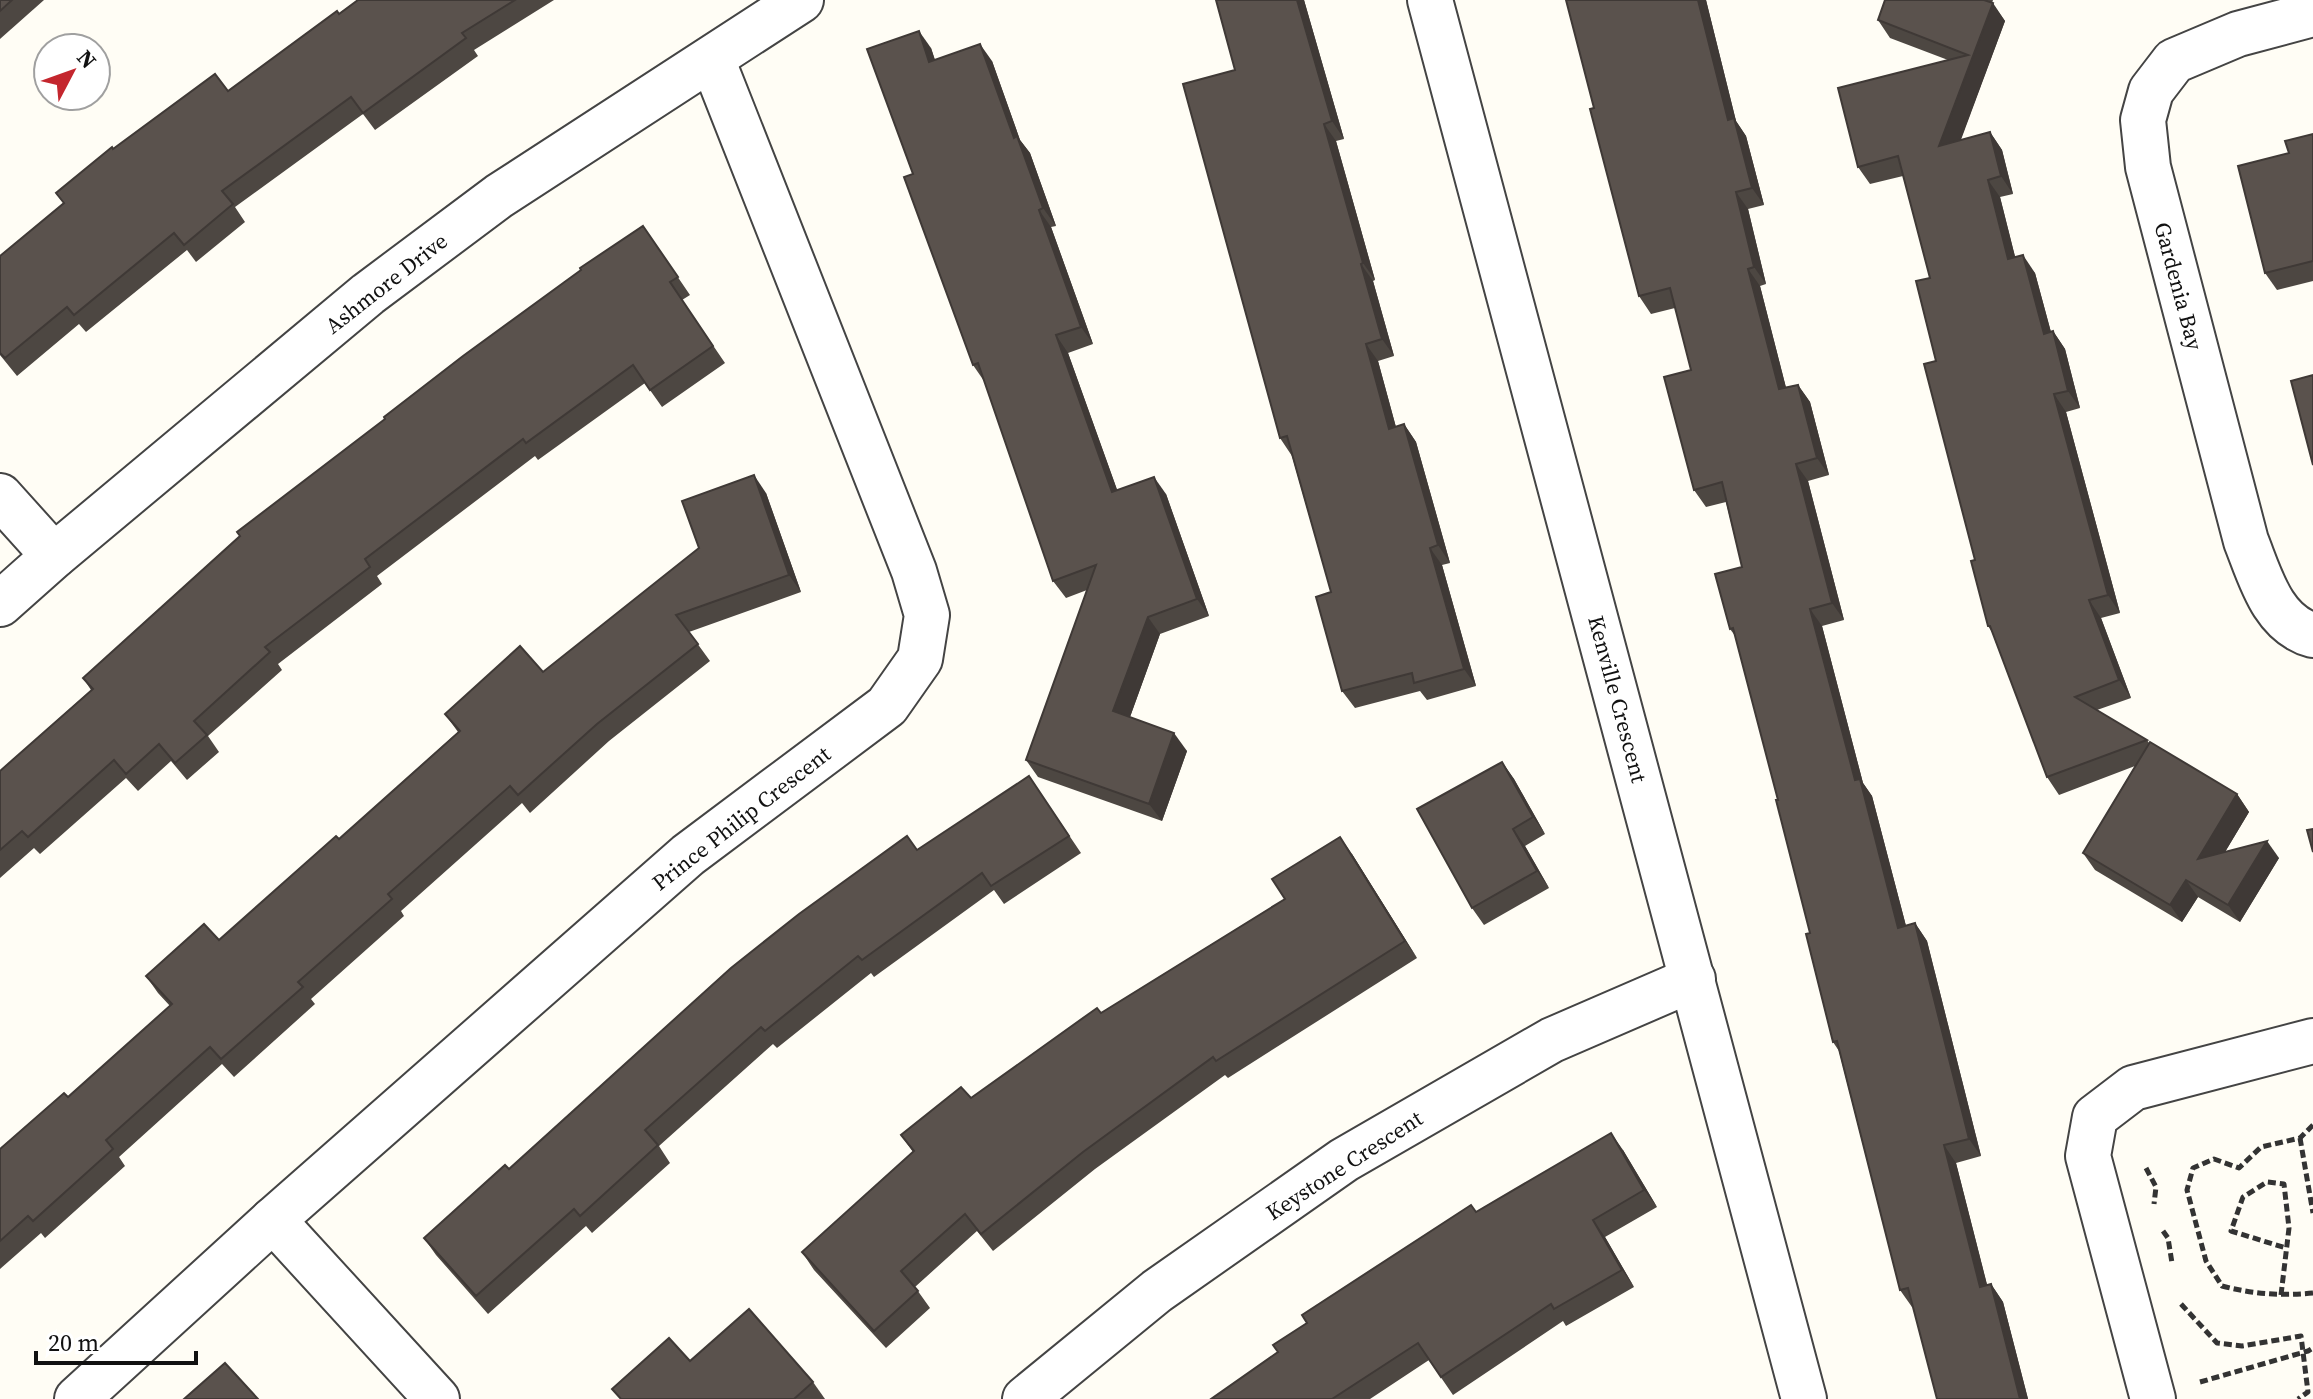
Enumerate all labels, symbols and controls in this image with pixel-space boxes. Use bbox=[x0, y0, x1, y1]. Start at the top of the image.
north arrow bbox=[32, 32, 112, 112]
text: N bbox=[71, 43, 104, 75]
street label: Gardenia Bay bbox=[2148, 219, 2211, 354]
street label: Ashmore Drive bbox=[319, 226, 453, 340]
street label: Kenville Crescent bbox=[1581, 612, 1655, 786]
street label: Prince Philip Crescent bbox=[646, 738, 837, 897]
street label: Keystone Crescent bbox=[1260, 1103, 1429, 1227]
scale bar bbox=[36, 1315, 196, 1365]
text: 20 m bbox=[48, 1326, 99, 1359]

